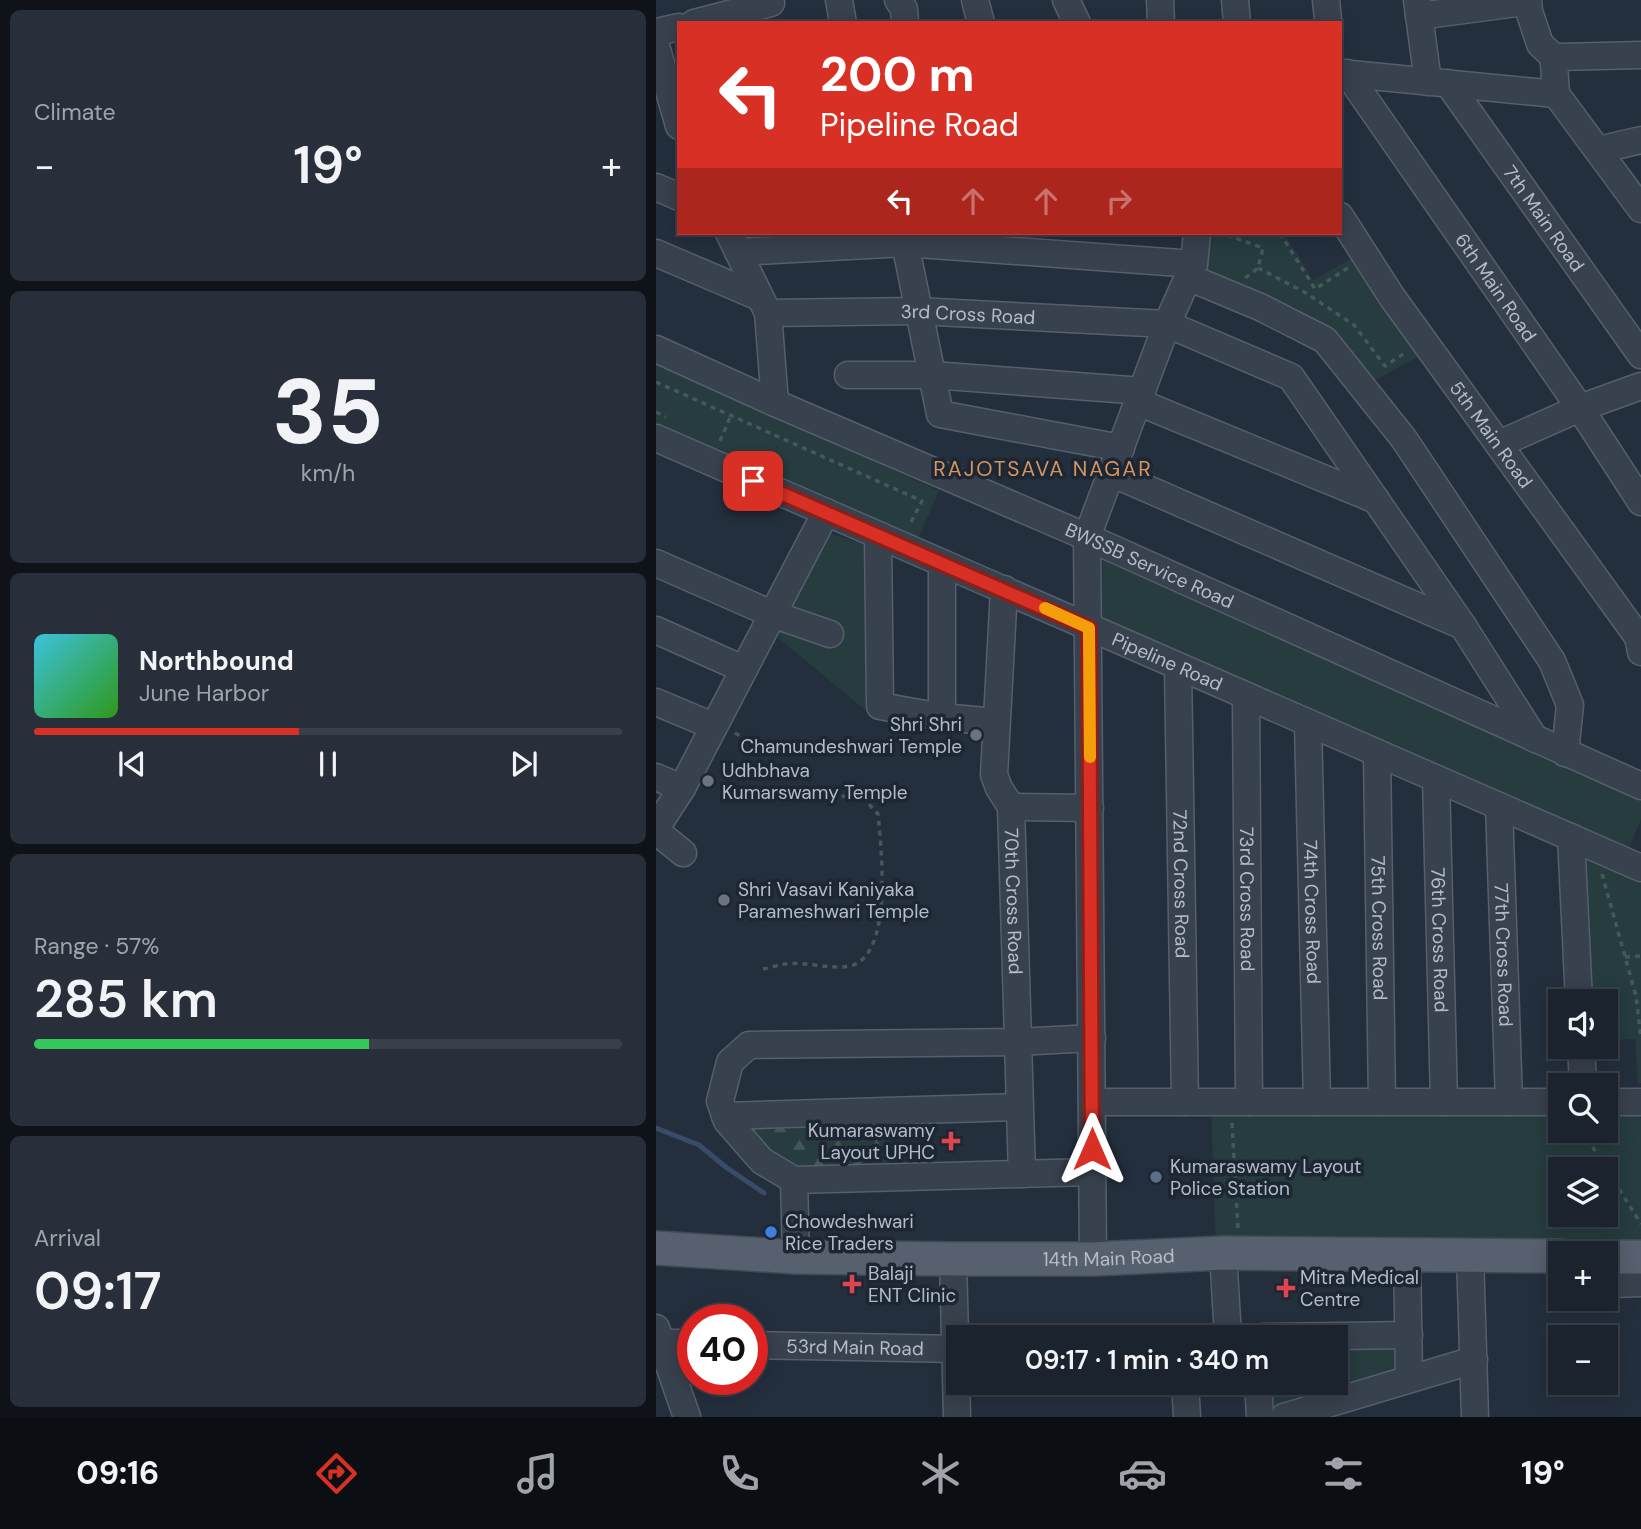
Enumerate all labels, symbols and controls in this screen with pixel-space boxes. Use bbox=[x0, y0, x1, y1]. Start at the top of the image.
text: 200 m bbox=[820, 42, 975, 106]
icon: left bbox=[705, 49, 796, 140]
text: Climate bbox=[34, 97, 116, 127]
text: Pipeline Road bbox=[820, 104, 1019, 146]
text: 19° bbox=[293, 131, 363, 199]
text: − bbox=[34, 141, 55, 191]
text: + bbox=[601, 141, 622, 191]
street label: 7th Main Road bbox=[1497, 161, 1590, 277]
icon: left bbox=[881, 182, 919, 220]
icon: ahead bbox=[954, 182, 992, 220]
icon: ahead bbox=[1027, 182, 1065, 220]
icon: right bbox=[1100, 182, 1138, 220]
street label: 6th Main Road bbox=[1449, 228, 1542, 347]
street label: 3rd Cross Road bbox=[900, 299, 1036, 330]
text: 35 bbox=[272, 353, 384, 471]
street label: 5th Main Road bbox=[1444, 376, 1538, 493]
pin bbox=[723, 451, 783, 511]
district label: RAJOTSAVA NAGAR bbox=[933, 455, 1153, 483]
text: km/h bbox=[301, 458, 355, 488]
icon: arrive bbox=[734, 462, 772, 500]
street label: BWSSB Service Road bbox=[1061, 517, 1238, 614]
street label: Pipeline Road bbox=[1108, 627, 1226, 697]
text: Northbound bbox=[139, 644, 294, 678]
text: June Harbor bbox=[139, 678, 269, 708]
place label: Shri Shri Chamundeshwari Temple bbox=[740, 712, 962, 759]
marker: Shri Shri Chamundeshwari Temple bbox=[968, 727, 984, 743]
icon: previous bbox=[113, 745, 151, 783]
icon: pause bbox=[309, 745, 347, 783]
icon: next bbox=[505, 745, 543, 783]
place label: Udhbhava Kumarswamy Temple bbox=[722, 758, 907, 805]
marker: Udhbhava Kumarswamy Temple bbox=[700, 773, 716, 789]
street label: 72nd Cross Road bbox=[1167, 810, 1195, 958]
street label: 73rd Cross Road bbox=[1234, 827, 1260, 971]
street label: 70th Cross Road bbox=[999, 828, 1028, 975]
street label: 74th Cross Road bbox=[1298, 840, 1326, 984]
street label: 75th Cross Road bbox=[1365, 855, 1393, 1000]
street label: 76th Cross Road bbox=[1425, 867, 1454, 1013]
place label: Shri Vasavi Kaniyaka Parameshwari Temple bbox=[738, 877, 929, 924]
street label: 77th Cross Road bbox=[1489, 883, 1518, 1027]
marker: Shri Vasavi Kaniyaka Parameshwari Temple bbox=[716, 892, 732, 908]
text: Range · 57% bbox=[34, 931, 159, 961]
text: 285 km bbox=[34, 965, 218, 1033]
map controls bbox=[1548, 989, 1618, 1395]
button: sound bbox=[1548, 989, 1618, 1059]
button: search bbox=[1548, 1073, 1618, 1143]
position arrow bbox=[1055, 1112, 1129, 1186]
place label: Kumaraswamy Layout UPHC bbox=[808, 1118, 935, 1165]
marker: Kumaraswamy Layout UPHC bbox=[941, 1131, 961, 1151]
place label: Kumaraswamy Layout Police Station bbox=[1170, 1154, 1362, 1201]
button: layers bbox=[1548, 1157, 1618, 1227]
marker: Kumaraswamy Layout Police Station bbox=[1148, 1169, 1164, 1185]
place label: Chowdeshwari Rice Traders bbox=[785, 1209, 914, 1256]
text: Arrival bbox=[34, 1223, 101, 1253]
marker: Chowdeshwari Rice Traders bbox=[763, 1224, 779, 1240]
button: + bbox=[1548, 1241, 1618, 1311]
street label: 14th Main Road bbox=[1043, 1243, 1175, 1272]
text: 09:17 bbox=[34, 1257, 162, 1325]
place label: Balaji ENT Clinic bbox=[868, 1261, 956, 1308]
place label: Mitra Medical Centre bbox=[1300, 1265, 1419, 1312]
marker: Balaji ENT Clinic bbox=[842, 1274, 862, 1294]
marker: Mitra Medical Centre bbox=[1278, 1280, 1294, 1296]
speed limit sign: 40 bbox=[677, 1304, 768, 1395]
button: − bbox=[1548, 1325, 1618, 1395]
street label: 53rd Main Road bbox=[786, 1334, 924, 1361]
text: 09:17 · 1 min · 340 m bbox=[1025, 1343, 1269, 1377]
icon: directions bbox=[312, 1449, 361, 1498]
icon: music bbox=[513, 1449, 562, 1498]
icon: phone bbox=[715, 1449, 764, 1498]
icon: climate bbox=[916, 1449, 965, 1498]
icon: car bbox=[1118, 1449, 1167, 1498]
icon: filters bbox=[1319, 1449, 1368, 1498]
text: 09:16 bbox=[76, 1452, 159, 1494]
text: 19° bbox=[1521, 1452, 1565, 1494]

